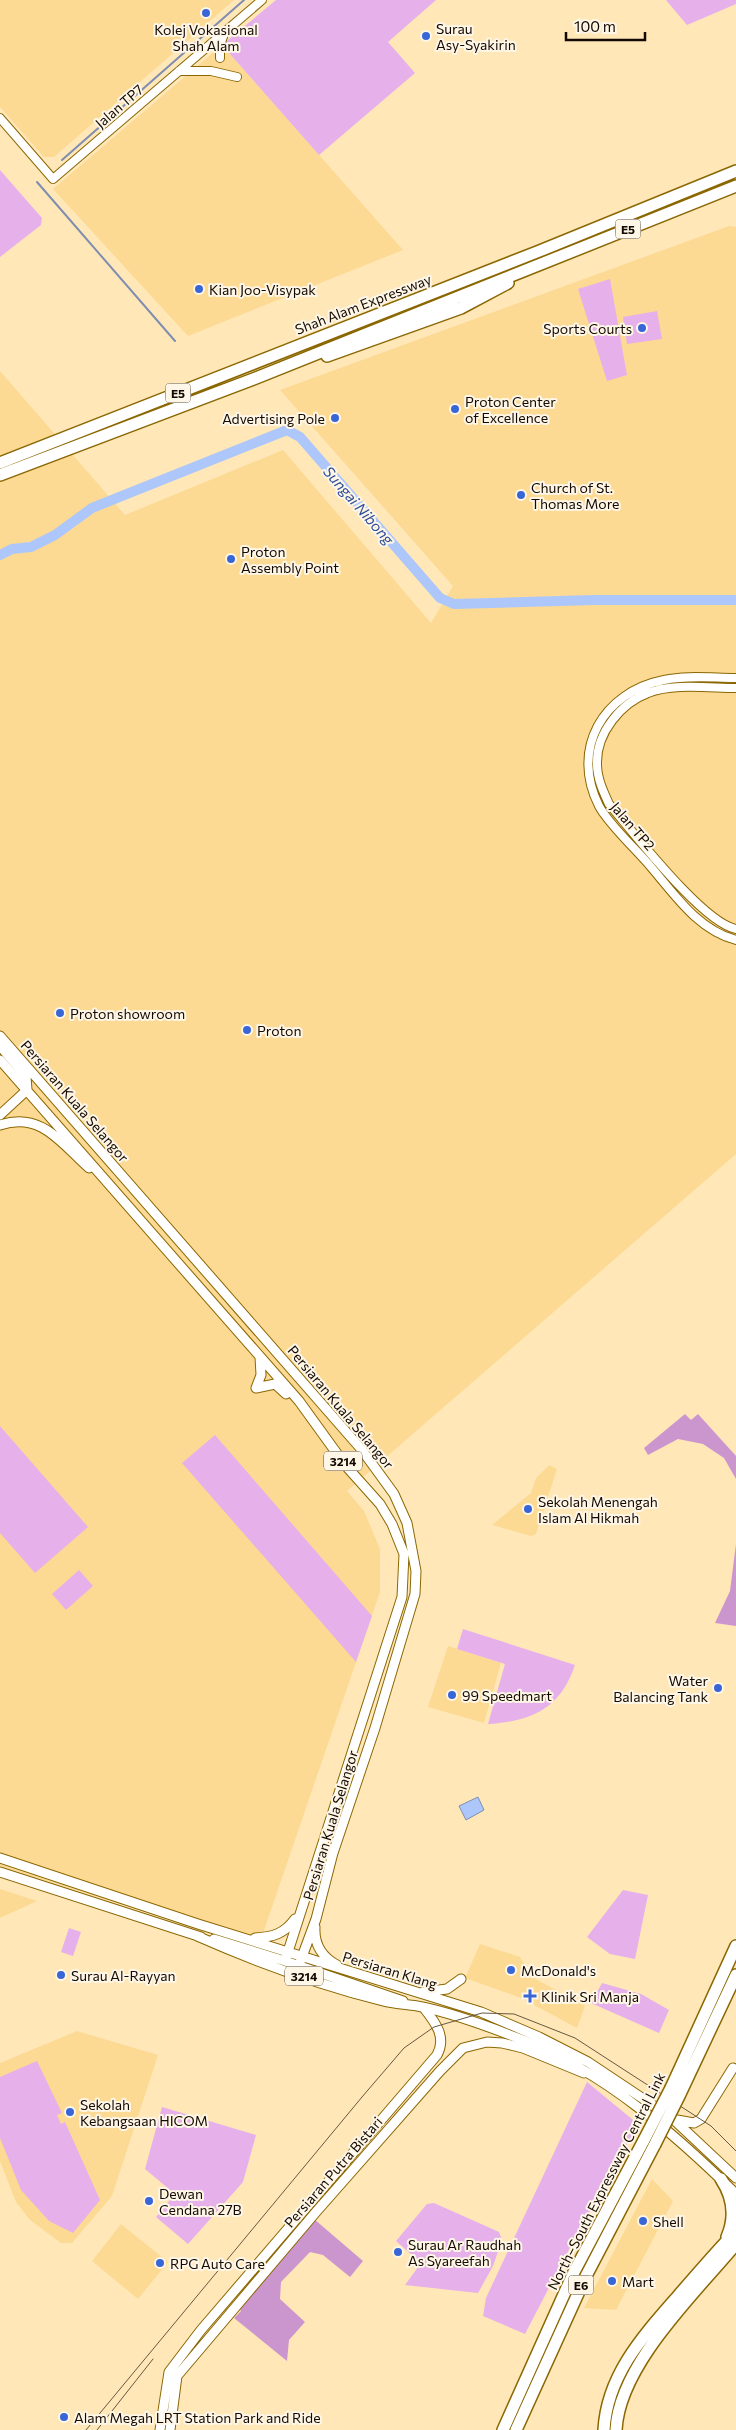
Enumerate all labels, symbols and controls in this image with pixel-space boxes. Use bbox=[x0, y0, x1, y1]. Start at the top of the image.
marker: Kolej Vokasional Shah Alam bbox=[200, 7, 212, 19]
scale bar bbox=[566, 10, 645, 42]
text: 100 m bbox=[574, 17, 616, 35]
place label: Surau Asy-Syakirin bbox=[436, 20, 516, 53]
place label: Kolej Vokasional Shah Alam bbox=[154, 21, 258, 54]
marker: Surau Asy-Syakirin bbox=[420, 30, 432, 42]
street label: Jalan TP7 bbox=[91, 81, 147, 131]
road number: E5 bbox=[616, 220, 640, 238]
street label: Shah Alam Expressway bbox=[292, 270, 434, 338]
place label: Kian Joo-Visypak bbox=[209, 281, 316, 298]
marker: Kian Joo-Visypak bbox=[193, 283, 205, 295]
place label: Sports Courts bbox=[543, 320, 632, 337]
marker: Sports Courts bbox=[636, 322, 648, 334]
road number: E5 bbox=[166, 383, 190, 402]
place label: Proton Center of Excellence bbox=[465, 393, 556, 426]
marker: Proton Center of Excellence bbox=[449, 403, 461, 415]
place label: Advertising Pole bbox=[222, 410, 325, 427]
marker: Advertising Pole bbox=[329, 412, 341, 424]
water label: Sungai Nibong bbox=[320, 462, 399, 549]
place label: Church of St. Thomas More bbox=[531, 479, 619, 512]
marker: Church of St. Thomas More bbox=[515, 489, 527, 501]
place label: Proton Assembly Point bbox=[241, 543, 339, 576]
marker: Proton Assembly Point bbox=[225, 553, 237, 565]
street label: Jalan TP2 bbox=[607, 798, 659, 854]
place label: Proton showroom bbox=[70, 1005, 185, 1022]
marker: Proton showroom bbox=[54, 1007, 66, 1019]
place label: Proton bbox=[257, 1022, 301, 1039]
marker: Proton bbox=[241, 1024, 253, 1036]
street label: Persiaran Kuala Selangor bbox=[17, 1037, 133, 1166]
street label: Persiaran Kuala Selangor bbox=[284, 1342, 398, 1472]
road number: 3214 bbox=[324, 1452, 362, 1470]
place label: Sekolah Menengah Islam Al Hikmah bbox=[538, 1493, 658, 1526]
marker: Sekolah Menengah Islam Al Hikmah bbox=[522, 1503, 534, 1515]
place label: Water Balancing Tank bbox=[613, 1672, 708, 1705]
marker: Water Balancing Tank bbox=[712, 1682, 724, 1694]
place label: 99 Speedmart bbox=[462, 1687, 552, 1704]
marker: 99 Speedmart bbox=[446, 1689, 458, 1701]
street label: Persiaran Kuala Selangor bbox=[299, 1748, 361, 1902]
street label: Persiaran Klang bbox=[341, 1948, 440, 1993]
place label: McDonald's bbox=[521, 1962, 596, 1979]
marker: McDonald's bbox=[505, 1964, 517, 1976]
road number: 3214 bbox=[285, 1966, 323, 1985]
place label: Surau Al-Rayyan bbox=[71, 1967, 176, 1984]
marker: Surau Al-Rayyan bbox=[55, 1969, 67, 1981]
place label: Klinik Sri Manja bbox=[541, 1988, 639, 2005]
marker: Klinik Sri Manja bbox=[523, 1989, 537, 2003]
street label: North–South Expressway Central Link bbox=[544, 2069, 669, 2293]
place label: Sekolah Kebangsaan HICOM bbox=[80, 2096, 208, 2129]
marker: Sekolah Kebangsaan HICOM bbox=[64, 2106, 76, 2118]
street label: Persiaran Putra Bistari bbox=[280, 2113, 386, 2231]
place label: Dewan Cendana 27B bbox=[159, 2185, 242, 2218]
marker: Dewan Cendana 27B bbox=[143, 2195, 155, 2207]
place label: Shell bbox=[653, 2213, 684, 2230]
marker: Shell bbox=[637, 2215, 649, 2227]
place label: Surau Ar Raudhah As Syareefah bbox=[408, 2236, 521, 2269]
marker: Surau Ar Raudhah As Syareefah bbox=[392, 2246, 404, 2258]
place label: RPG Auto Care bbox=[170, 2255, 265, 2272]
marker: RPG Auto Care bbox=[154, 2257, 166, 2269]
place label: Mart bbox=[622, 2273, 654, 2290]
marker: Mart bbox=[606, 2275, 618, 2287]
road number: E6 bbox=[568, 2276, 594, 2294]
place label: Alam Megah LRT Station Park and Ride bbox=[74, 2409, 321, 2426]
marker: Alam Megah LRT Station Park and Ride bbox=[58, 2411, 70, 2423]

